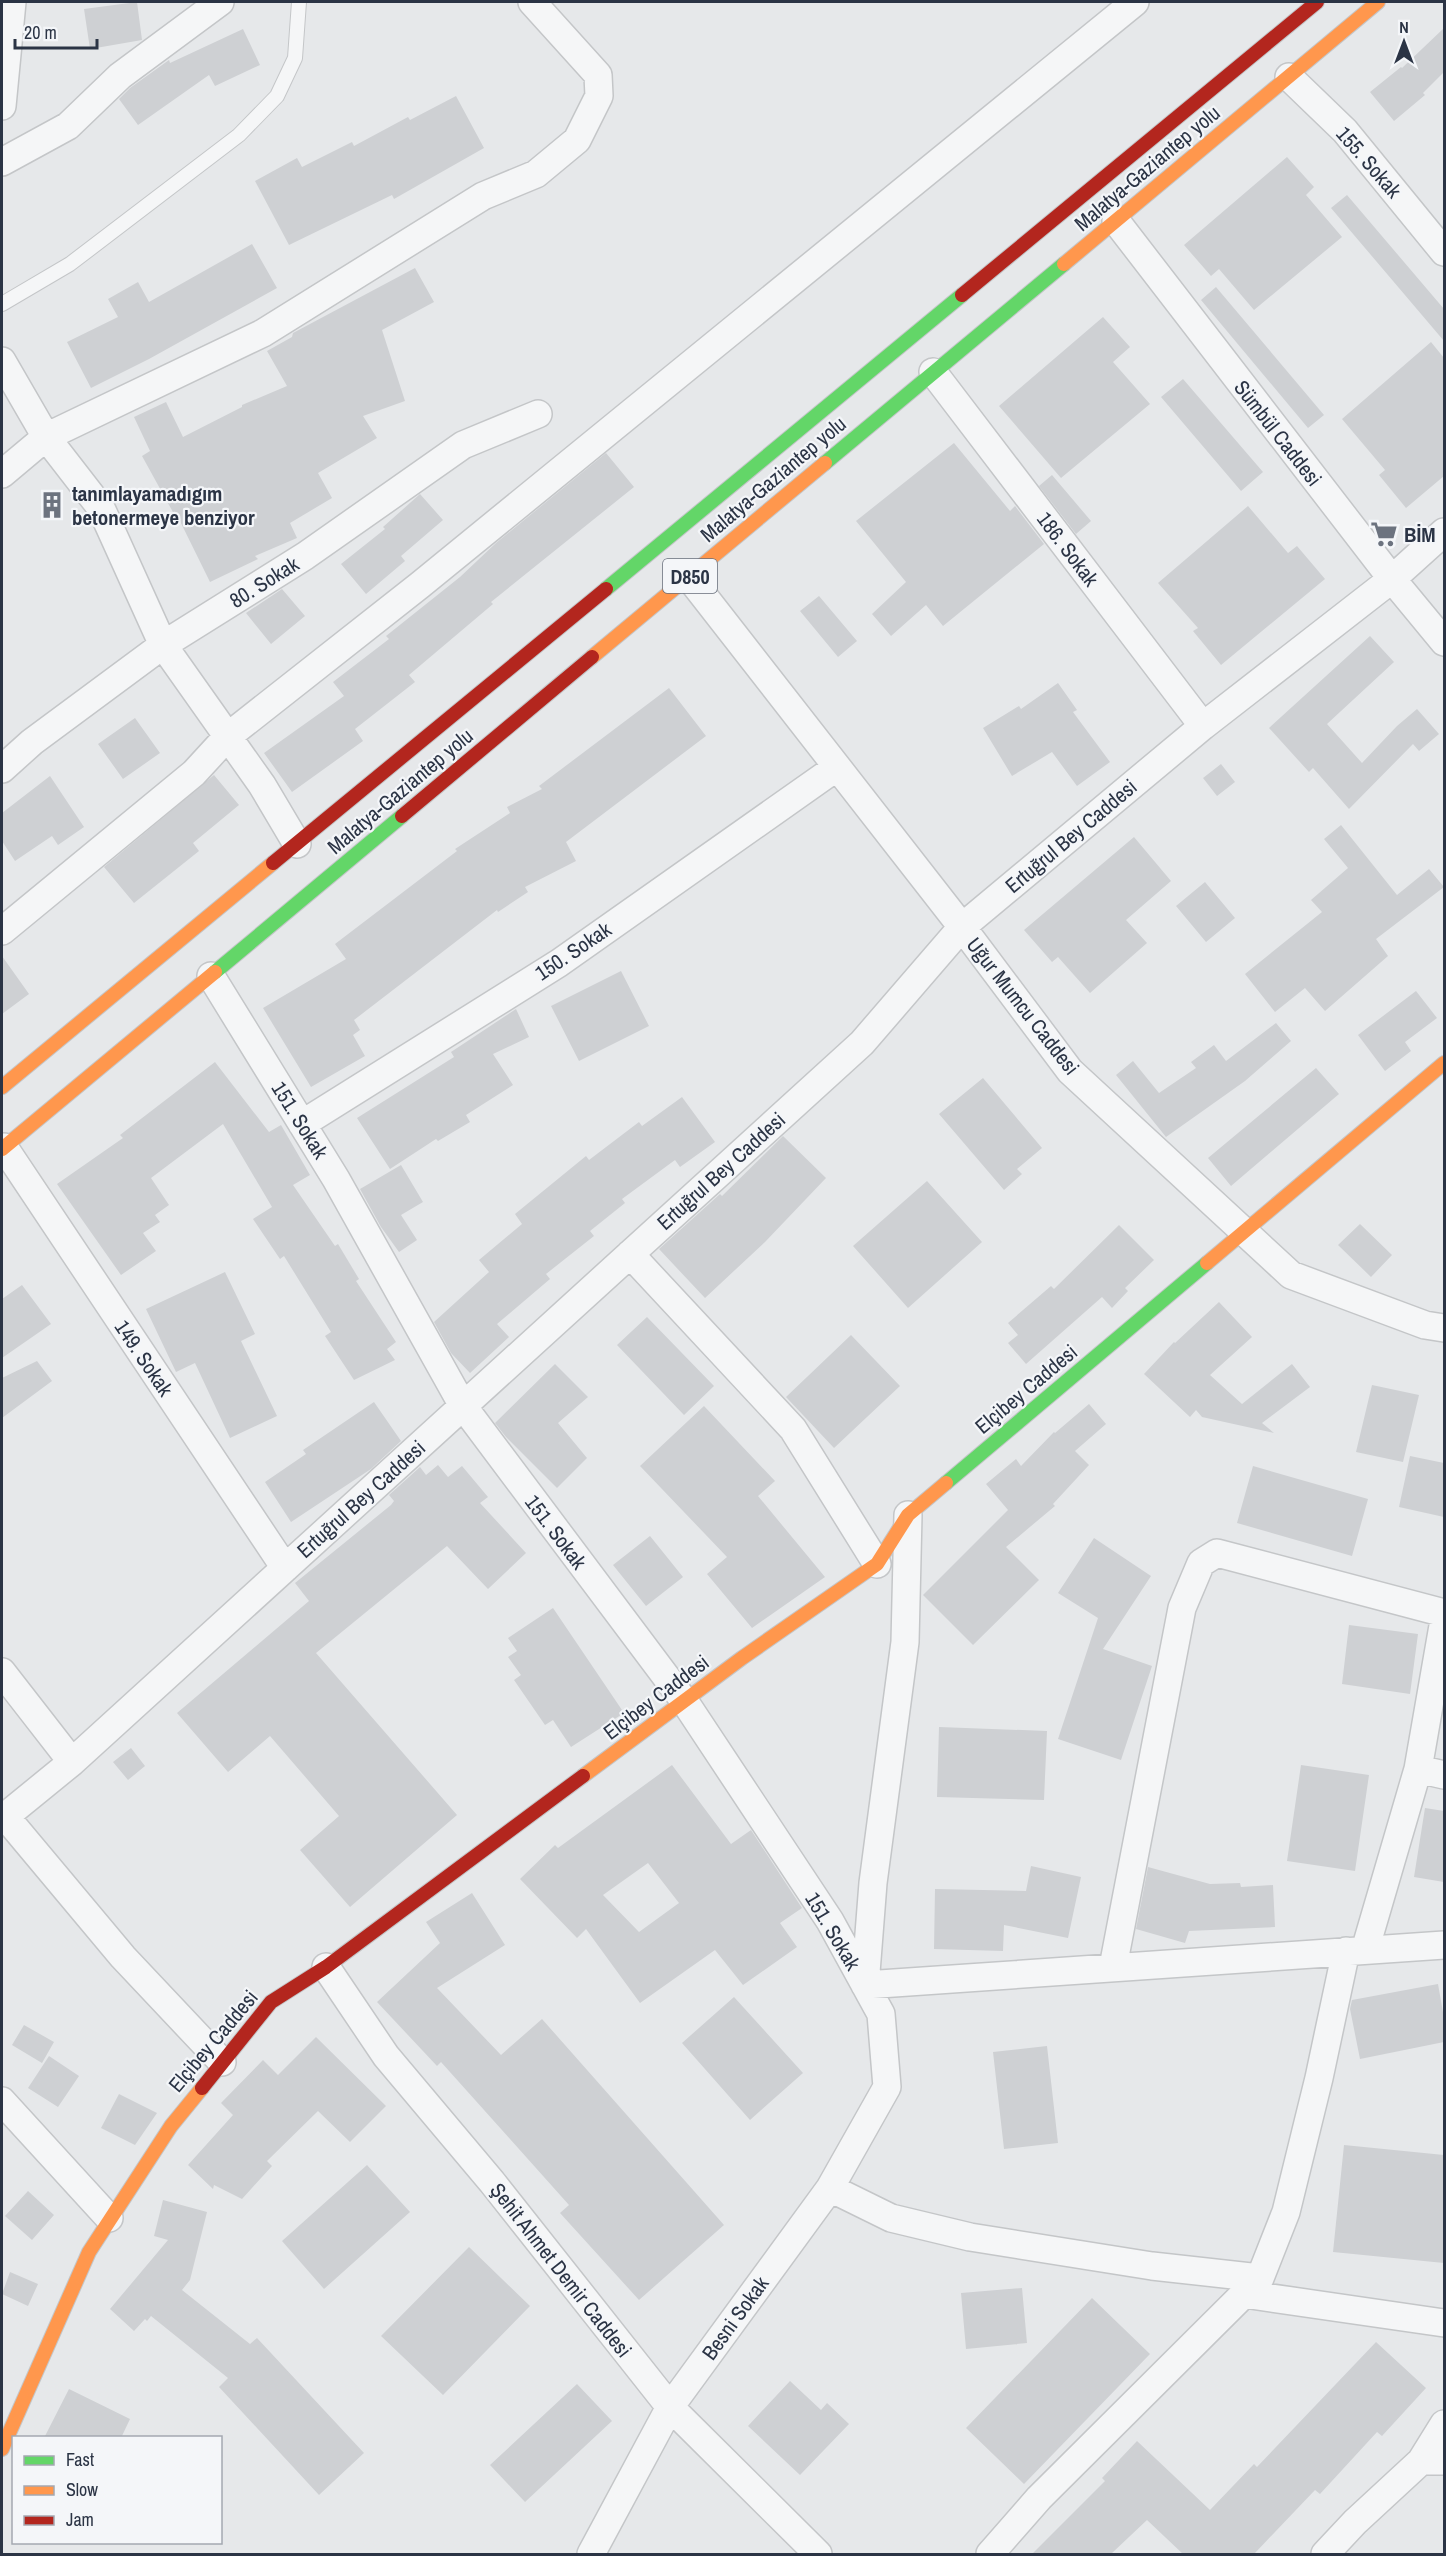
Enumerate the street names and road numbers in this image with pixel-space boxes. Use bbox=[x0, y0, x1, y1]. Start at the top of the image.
street label: Malatya-Gaziantep yolu bbox=[1068, 98, 1226, 238]
street label: 155. Sokak bbox=[1330, 120, 1408, 204]
street label: Sümbül Caddesi bbox=[1227, 374, 1329, 492]
street label: Malatya-Gaziantep yolu bbox=[694, 409, 852, 549]
street label: 186. Sokak bbox=[1030, 506, 1106, 592]
street label: 80. Sokak bbox=[224, 549, 304, 615]
road number: D850 bbox=[663, 559, 717, 593]
street label: Malatya-Gaziantep yolu bbox=[321, 721, 479, 861]
street label: Ertuğrul Bey Caddesi bbox=[999, 772, 1143, 900]
street label: 150. Sokak bbox=[529, 915, 617, 987]
street label: Uğur Mumcu Caddesi bbox=[960, 931, 1086, 1081]
street label: 151. Sokak bbox=[265, 1076, 335, 1165]
street label: Ertuğrul Bey Caddesi bbox=[650, 1105, 792, 1237]
street label: 149. Sokak bbox=[108, 1314, 180, 1402]
street label: Elçibey Caddesi bbox=[969, 1338, 1083, 1440]
street label: Ertuğrul Bey Caddesi bbox=[290, 1433, 432, 1565]
street label: 151. Sokak bbox=[518, 1489, 594, 1575]
street label: Elçibey Caddesi bbox=[597, 1648, 715, 1746]
street label: 151. Sokak bbox=[798, 1887, 868, 1976]
street label: Elçibey Caddesi bbox=[162, 1984, 264, 2098]
street label: Şehit Ahmet Demir Caddesi bbox=[484, 2177, 638, 2363]
street label: Besni Sokak bbox=[695, 2270, 775, 2366]

